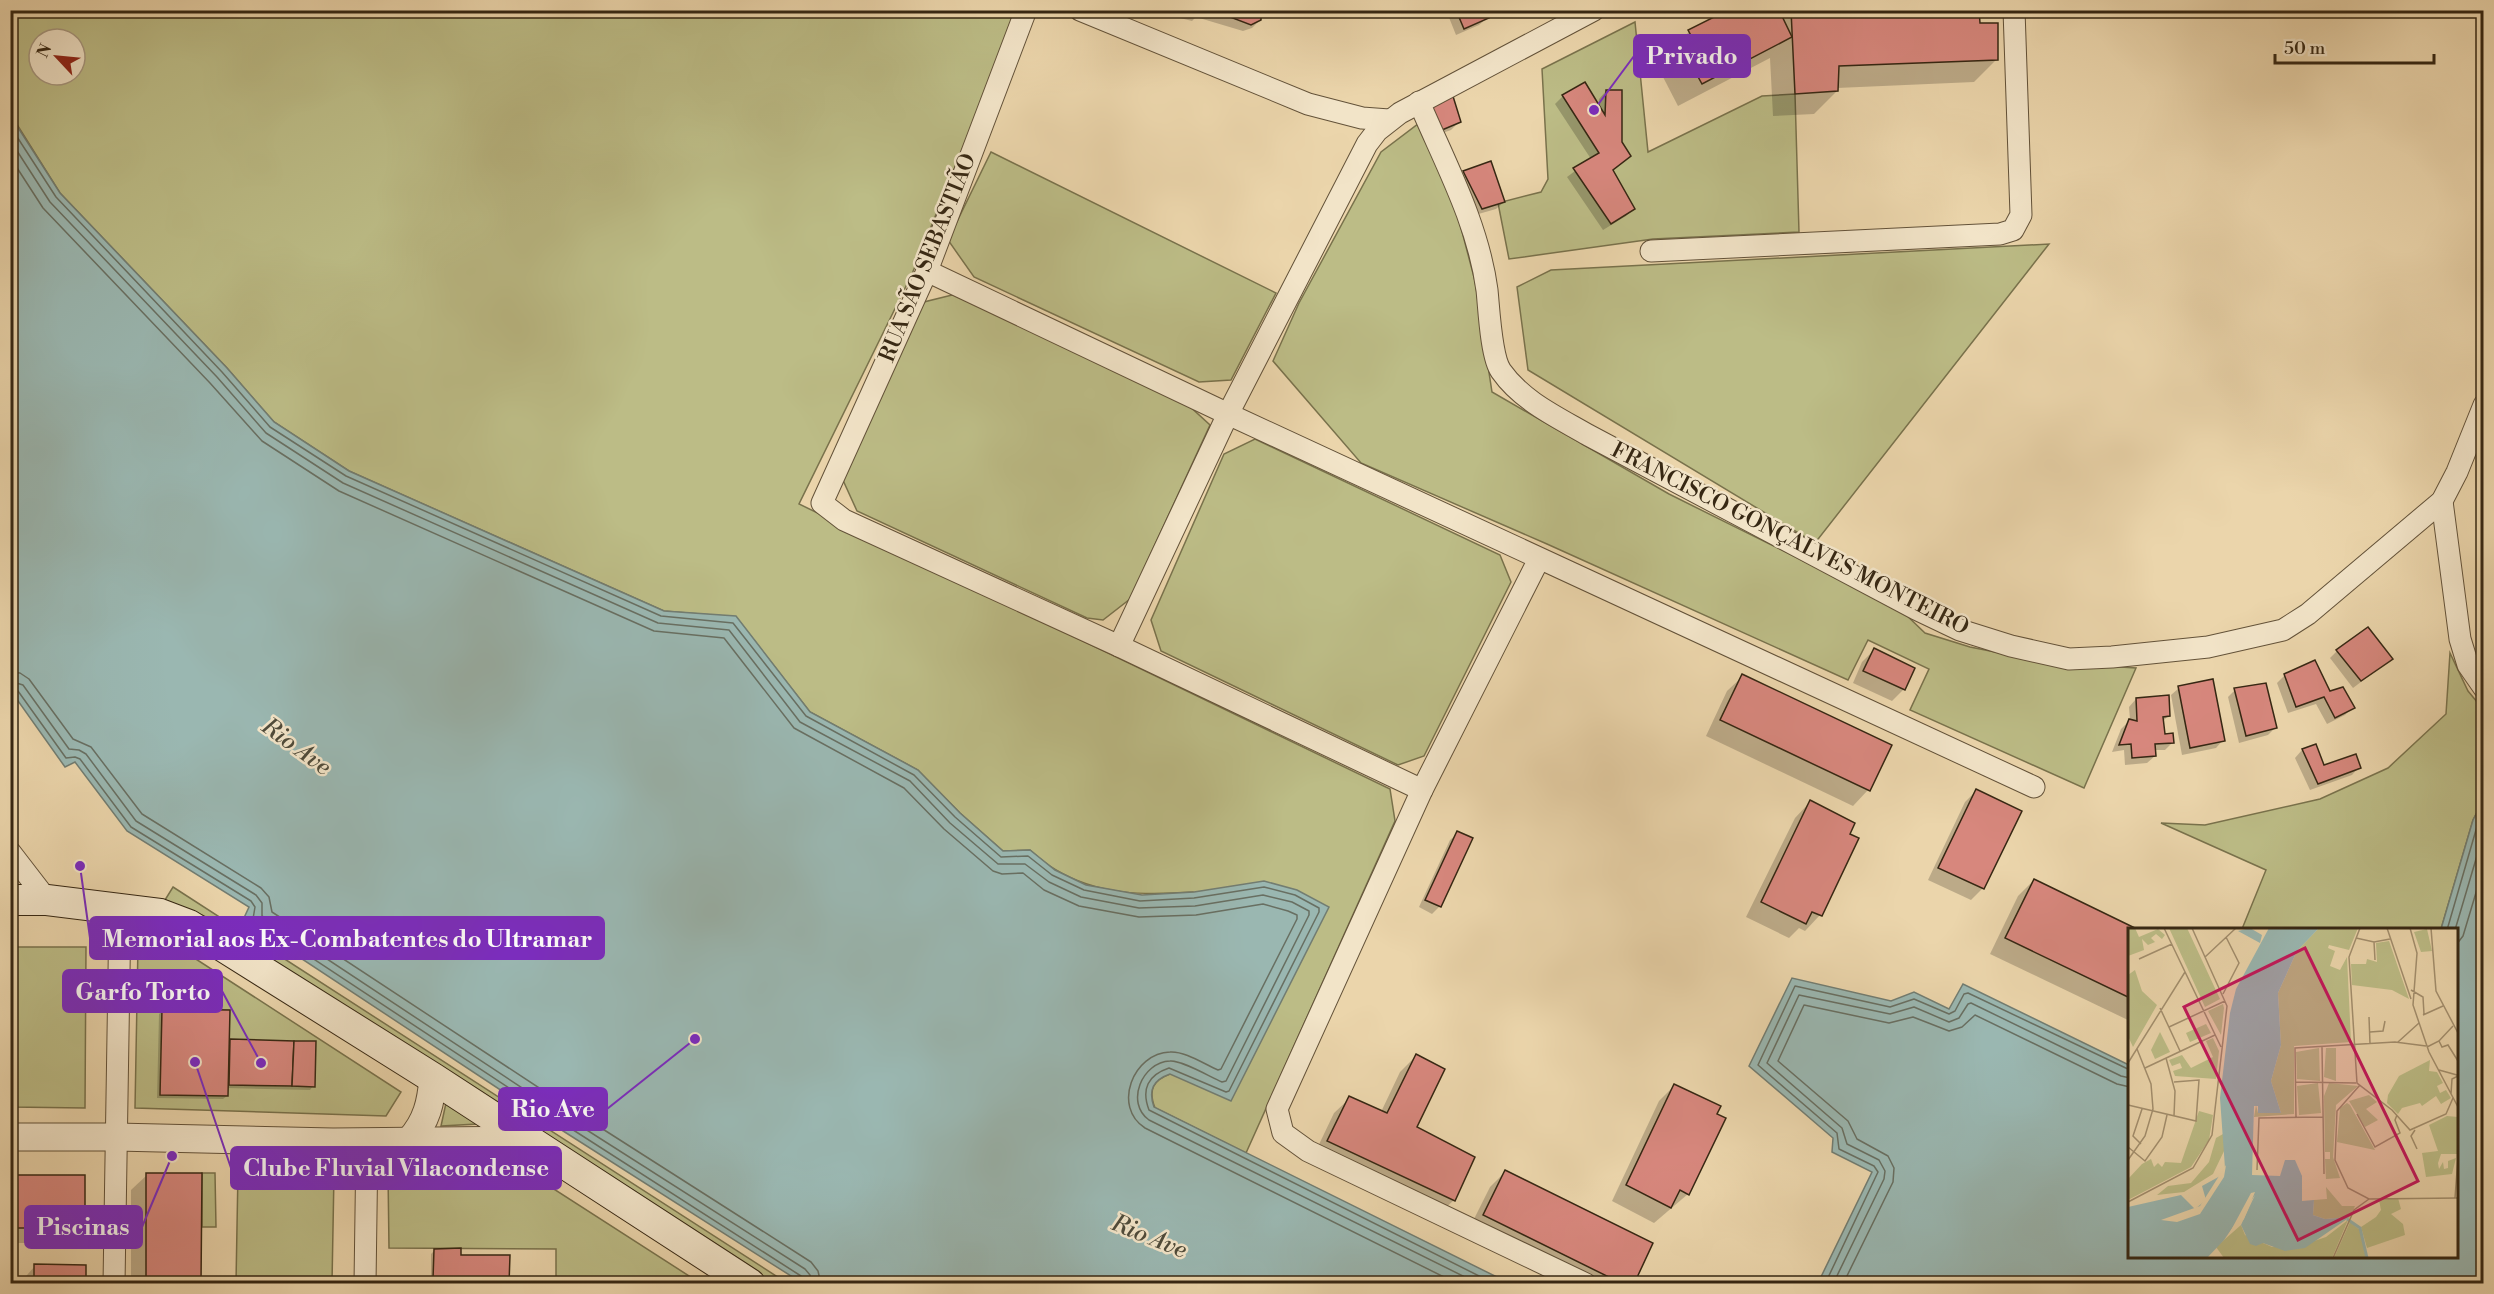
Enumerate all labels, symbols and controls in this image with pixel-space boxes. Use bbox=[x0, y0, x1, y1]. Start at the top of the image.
north arrow bbox=[27, 27, 87, 87]
scale bar bbox=[2275, 27, 2434, 65]
callout: Privado bbox=[1634, 35, 1750, 77]
text: 50 m bbox=[2284, 37, 2326, 60]
text: N bbox=[33, 40, 56, 61]
text: Privado bbox=[1646, 42, 1738, 72]
street label: RUA SÃO SEBASTIÃO bbox=[873, 149, 982, 366]
street label: FRANCISCO GONÇALVES MONTEIRO bbox=[1607, 437, 1973, 641]
water label: Rio Ave bbox=[255, 711, 337, 782]
callout: Memorial aos Ex-Combatentes do Ultramar bbox=[90, 917, 604, 959]
text: Memorial aos Ex-Combatentes do Ultramar bbox=[102, 925, 592, 955]
inset map bbox=[2128, 928, 2458, 1258]
callout: Garfo Torto bbox=[63, 970, 222, 1012]
text: Garfo Torto bbox=[75, 978, 211, 1008]
callout: Rio Ave bbox=[499, 1088, 607, 1130]
text: Rio Ave bbox=[511, 1095, 595, 1125]
callout: Clube Fluvial Vilacondense bbox=[231, 1147, 561, 1189]
text: Clube Fluvial Vilacondense bbox=[243, 1154, 549, 1184]
callout: Piscinas bbox=[25, 1206, 142, 1248]
water label: Rio Ave bbox=[1106, 1208, 1191, 1266]
text: Piscinas bbox=[37, 1213, 129, 1243]

